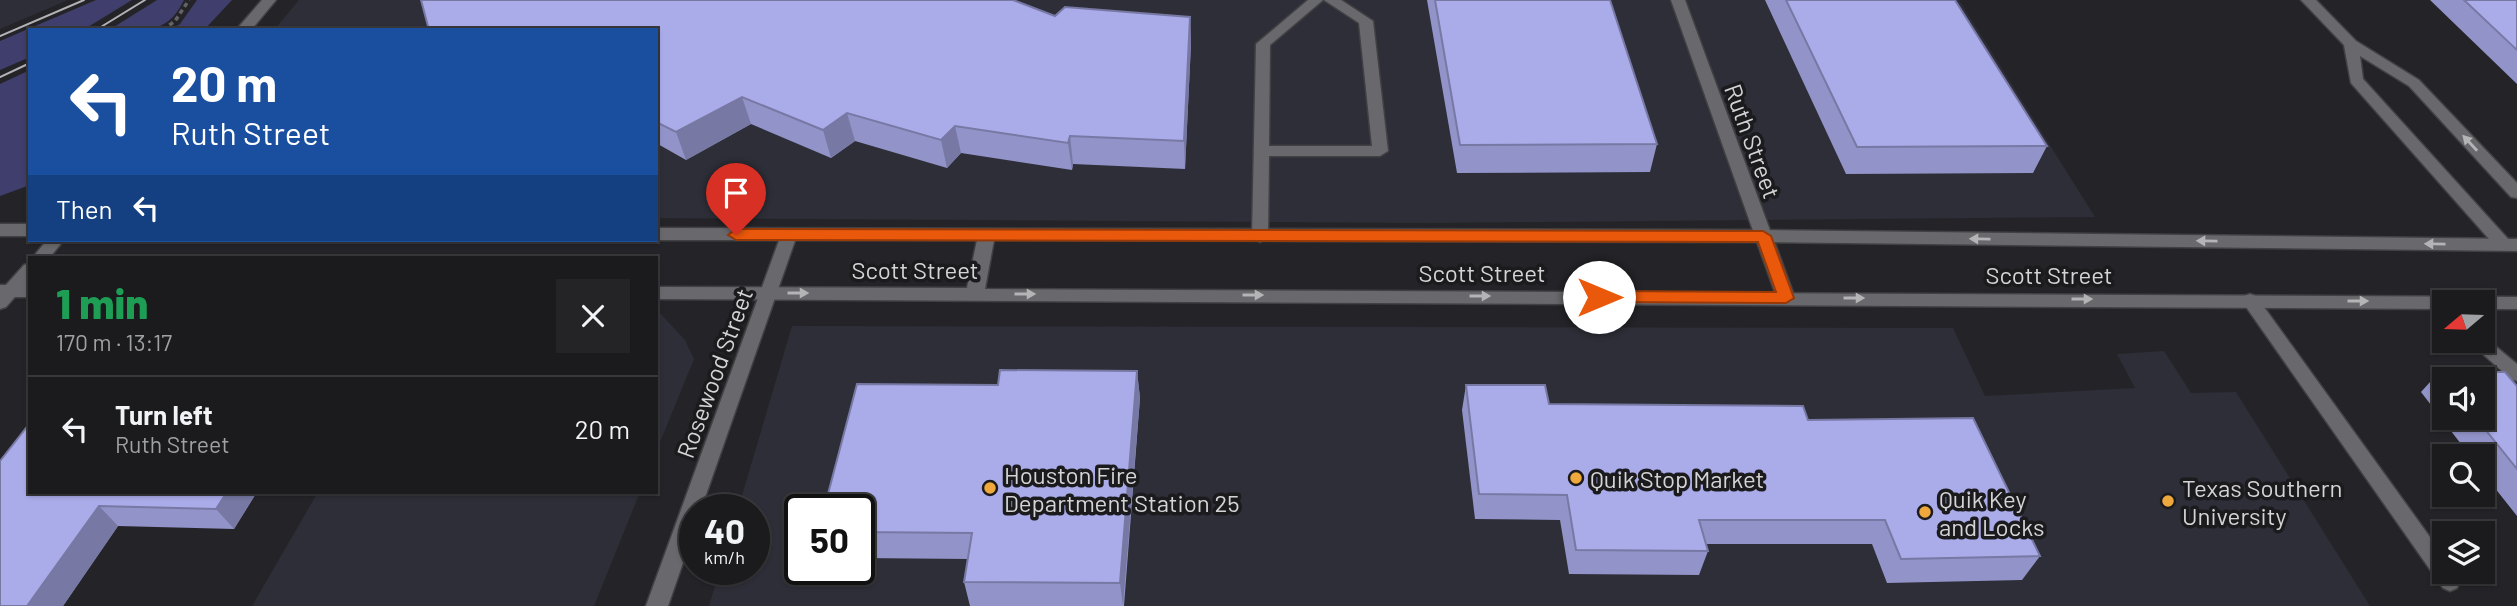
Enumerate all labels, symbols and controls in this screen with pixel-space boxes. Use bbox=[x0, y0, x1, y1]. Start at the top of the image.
text: 20 m bbox=[171, 53, 277, 112]
icon: left bbox=[56, 56, 147, 147]
street label: Ruth Street bbox=[1719, 80, 1787, 202]
text: Ruth Street bbox=[171, 113, 330, 151]
one-way arrow bbox=[2462, 135, 2479, 152]
pin bbox=[706, 163, 766, 235]
icon: arrive bbox=[717, 174, 755, 212]
icon: left bbox=[127, 189, 165, 227]
text: Then bbox=[56, 193, 113, 224]
one-way arrow bbox=[1968, 233, 1990, 245]
one-way arrow bbox=[2196, 235, 2218, 247]
one-way arrow bbox=[2423, 238, 2445, 250]
street label: Scott Street bbox=[851, 255, 979, 284]
street label: Scott Street bbox=[1418, 258, 1546, 287]
position arrow bbox=[1562, 260, 1636, 334]
street label: Scott Street bbox=[1985, 260, 2113, 289]
text: 1 min bbox=[56, 277, 148, 327]
button: close bbox=[556, 279, 630, 353]
street label: Rosewood Street bbox=[670, 284, 758, 462]
one-way arrow bbox=[787, 287, 809, 299]
one-way arrow bbox=[1015, 288, 1037, 300]
one-way arrow bbox=[1242, 289, 1264, 301]
one-way arrow bbox=[1470, 290, 1492, 302]
north arrow bbox=[2432, 290, 2496, 354]
map controls bbox=[2432, 290, 2495, 584]
one-way arrow bbox=[1844, 292, 1866, 304]
one-way arrow bbox=[2071, 293, 2093, 305]
one-way arrow bbox=[2347, 295, 2369, 307]
text: 170 m · 13:17 bbox=[56, 328, 172, 356]
button: sound bbox=[2432, 367, 2495, 430]
text: Turn left bbox=[115, 399, 213, 430]
icon: left bbox=[56, 410, 94, 448]
text: 20 m bbox=[575, 413, 630, 444]
text: Ruth Street bbox=[115, 430, 230, 458]
button: search bbox=[2432, 444, 2495, 507]
place label: Houston Fire Department Station 25 bbox=[1004, 460, 1240, 517]
place label: Quik Stop Market bbox=[1590, 464, 1764, 493]
marker: Quik Stop Market bbox=[1568, 470, 1584, 486]
place label: Texas Southern University bbox=[2182, 473, 2342, 530]
marker: Houston Fire Department Station 25 bbox=[982, 480, 998, 496]
place label: Quik Key and Locks bbox=[1939, 484, 2045, 541]
marker: Texas Southern University bbox=[2160, 493, 2176, 509]
speed limit sign: 50 bbox=[784, 494, 875, 585]
marker: Quik Key and Locks bbox=[1917, 504, 1933, 520]
text: 40 bbox=[704, 509, 745, 551]
button: layers bbox=[2432, 521, 2495, 584]
text: km/h bbox=[704, 546, 745, 568]

